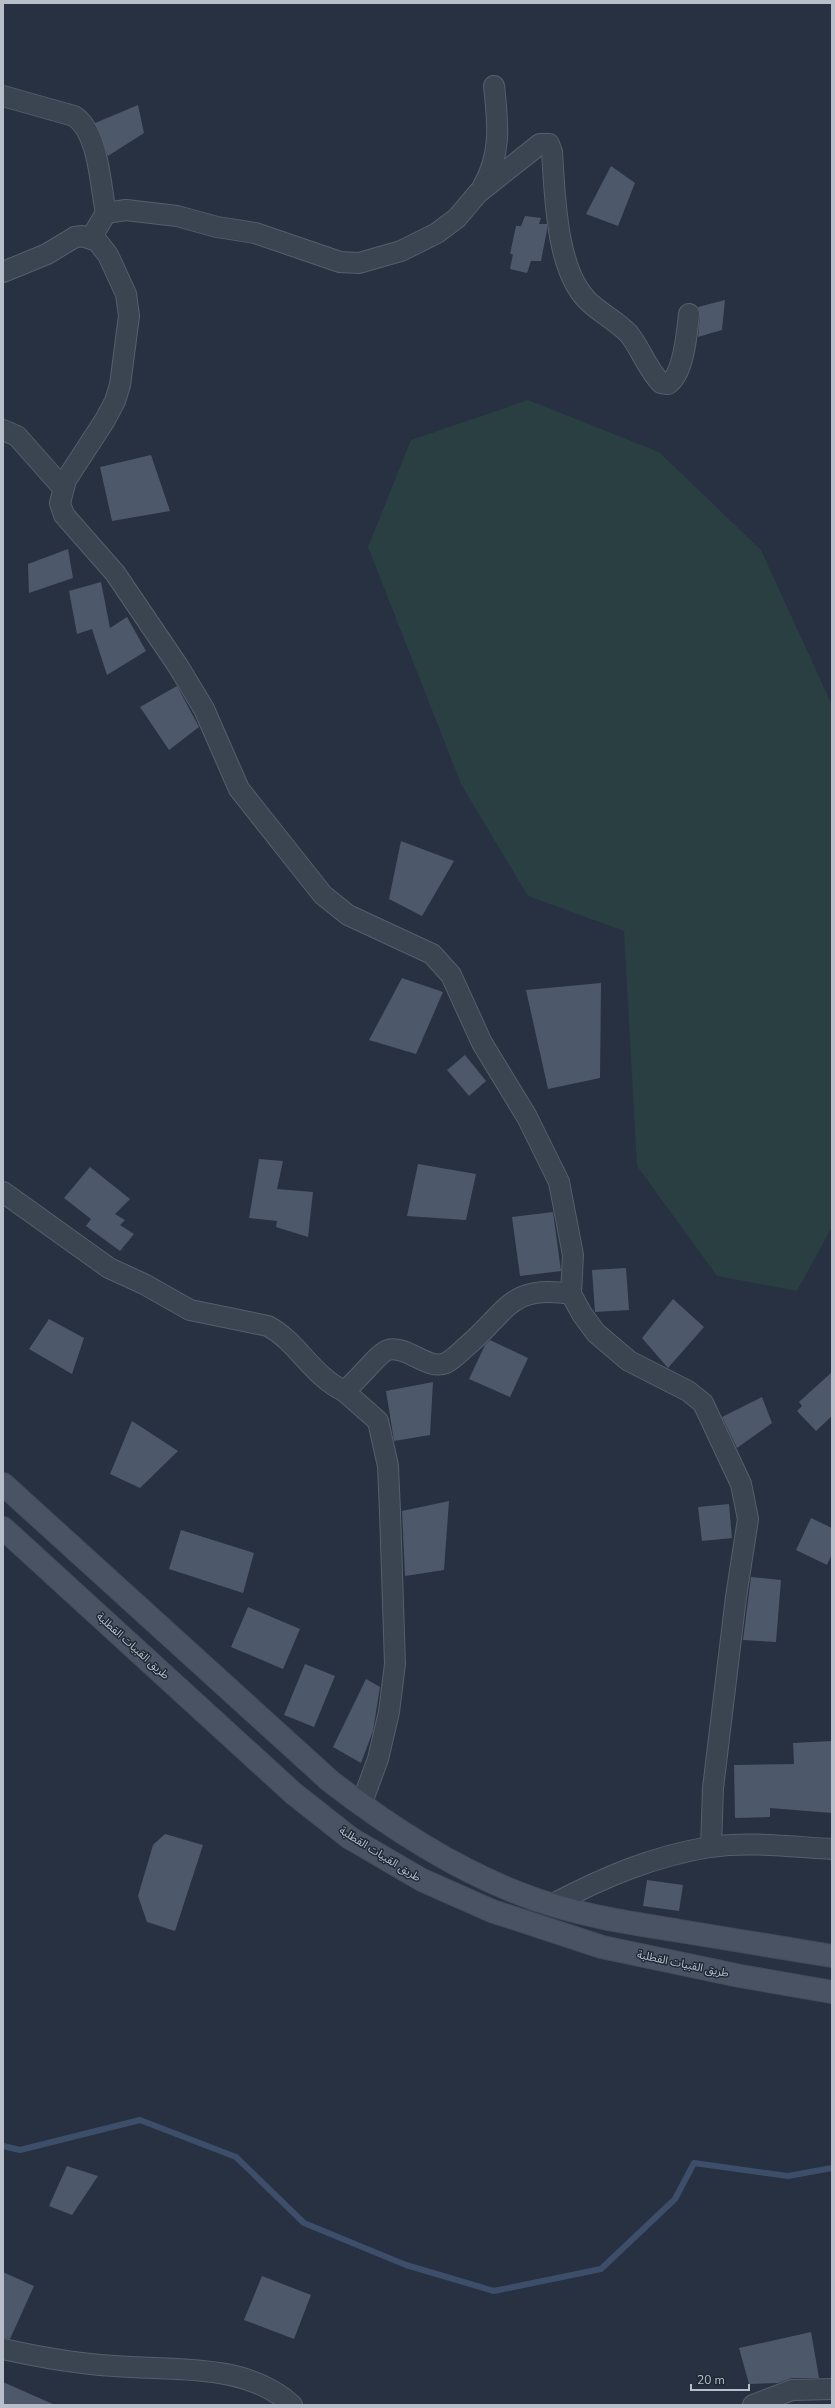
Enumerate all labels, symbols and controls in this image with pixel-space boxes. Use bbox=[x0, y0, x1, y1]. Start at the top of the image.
street label: طريق القبيات القطلبة bbox=[93, 1609, 173, 1683]
street label: طريق القبيات القطلبة bbox=[336, 1823, 424, 1885]
street label: طريق القبيات القطلبة bbox=[636, 1947, 730, 1981]
scale bar bbox=[691, 2366, 749, 2392]
text: 20 m bbox=[697, 2372, 725, 2388]

